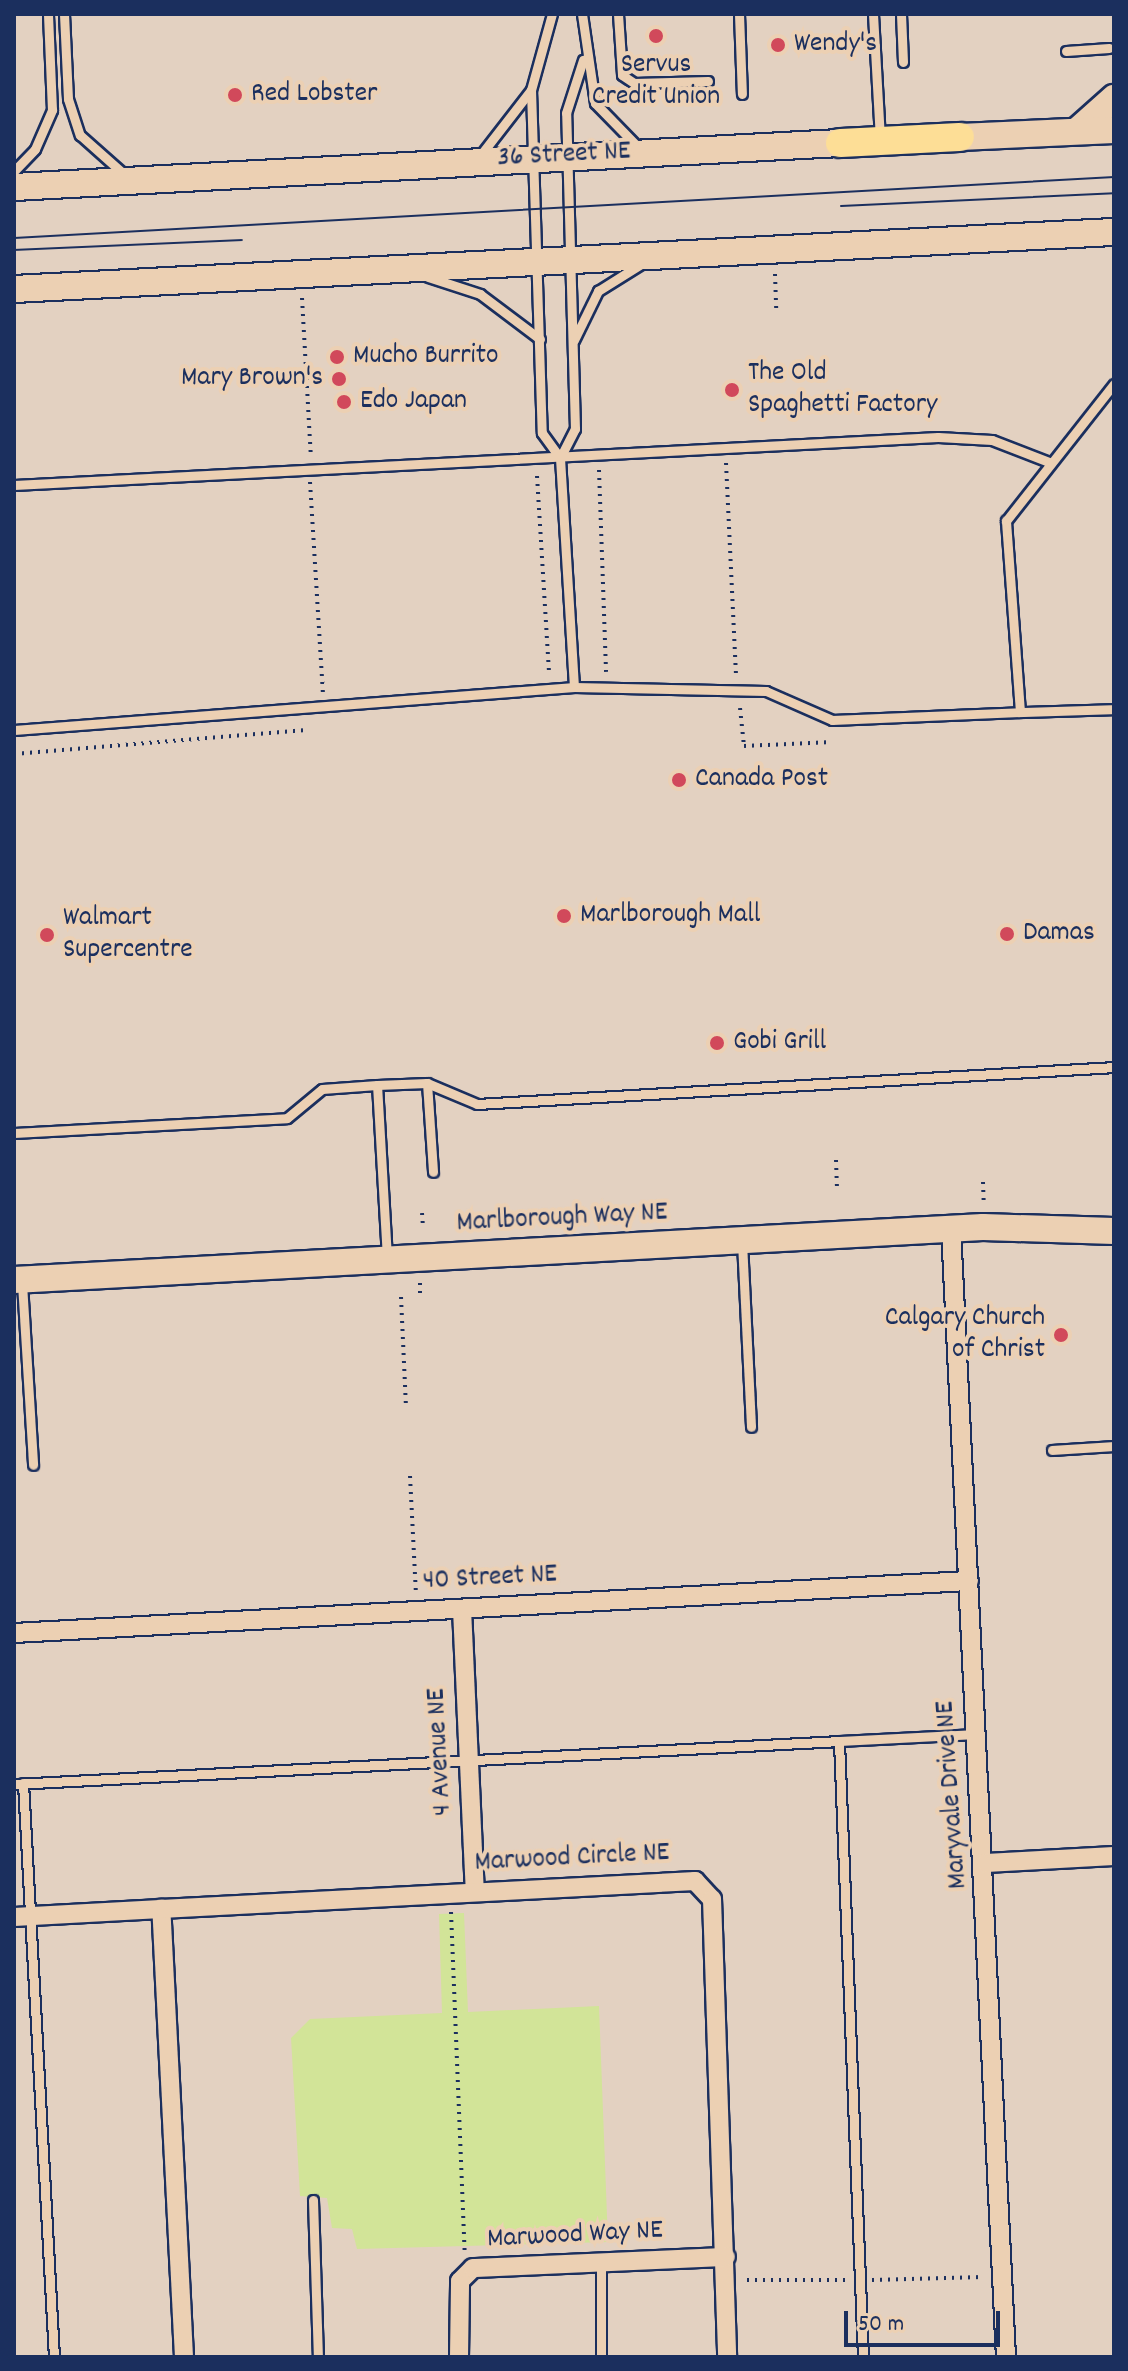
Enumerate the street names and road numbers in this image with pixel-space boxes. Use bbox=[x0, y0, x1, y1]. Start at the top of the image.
street label: 36 Street NE bbox=[496, 136, 632, 176]
street label: Marlborough Way NE bbox=[456, 1197, 668, 1241]
street label: 40 Street NE bbox=[422, 1559, 558, 1599]
street label: 4 Avenue NE bbox=[421, 1687, 461, 1817]
street label: Maryvale Drive NE bbox=[930, 1700, 976, 1890]
street label: Marwood Circle NE bbox=[474, 1837, 670, 1881]
street label: Marwood Way NE bbox=[486, 2215, 664, 2257]

